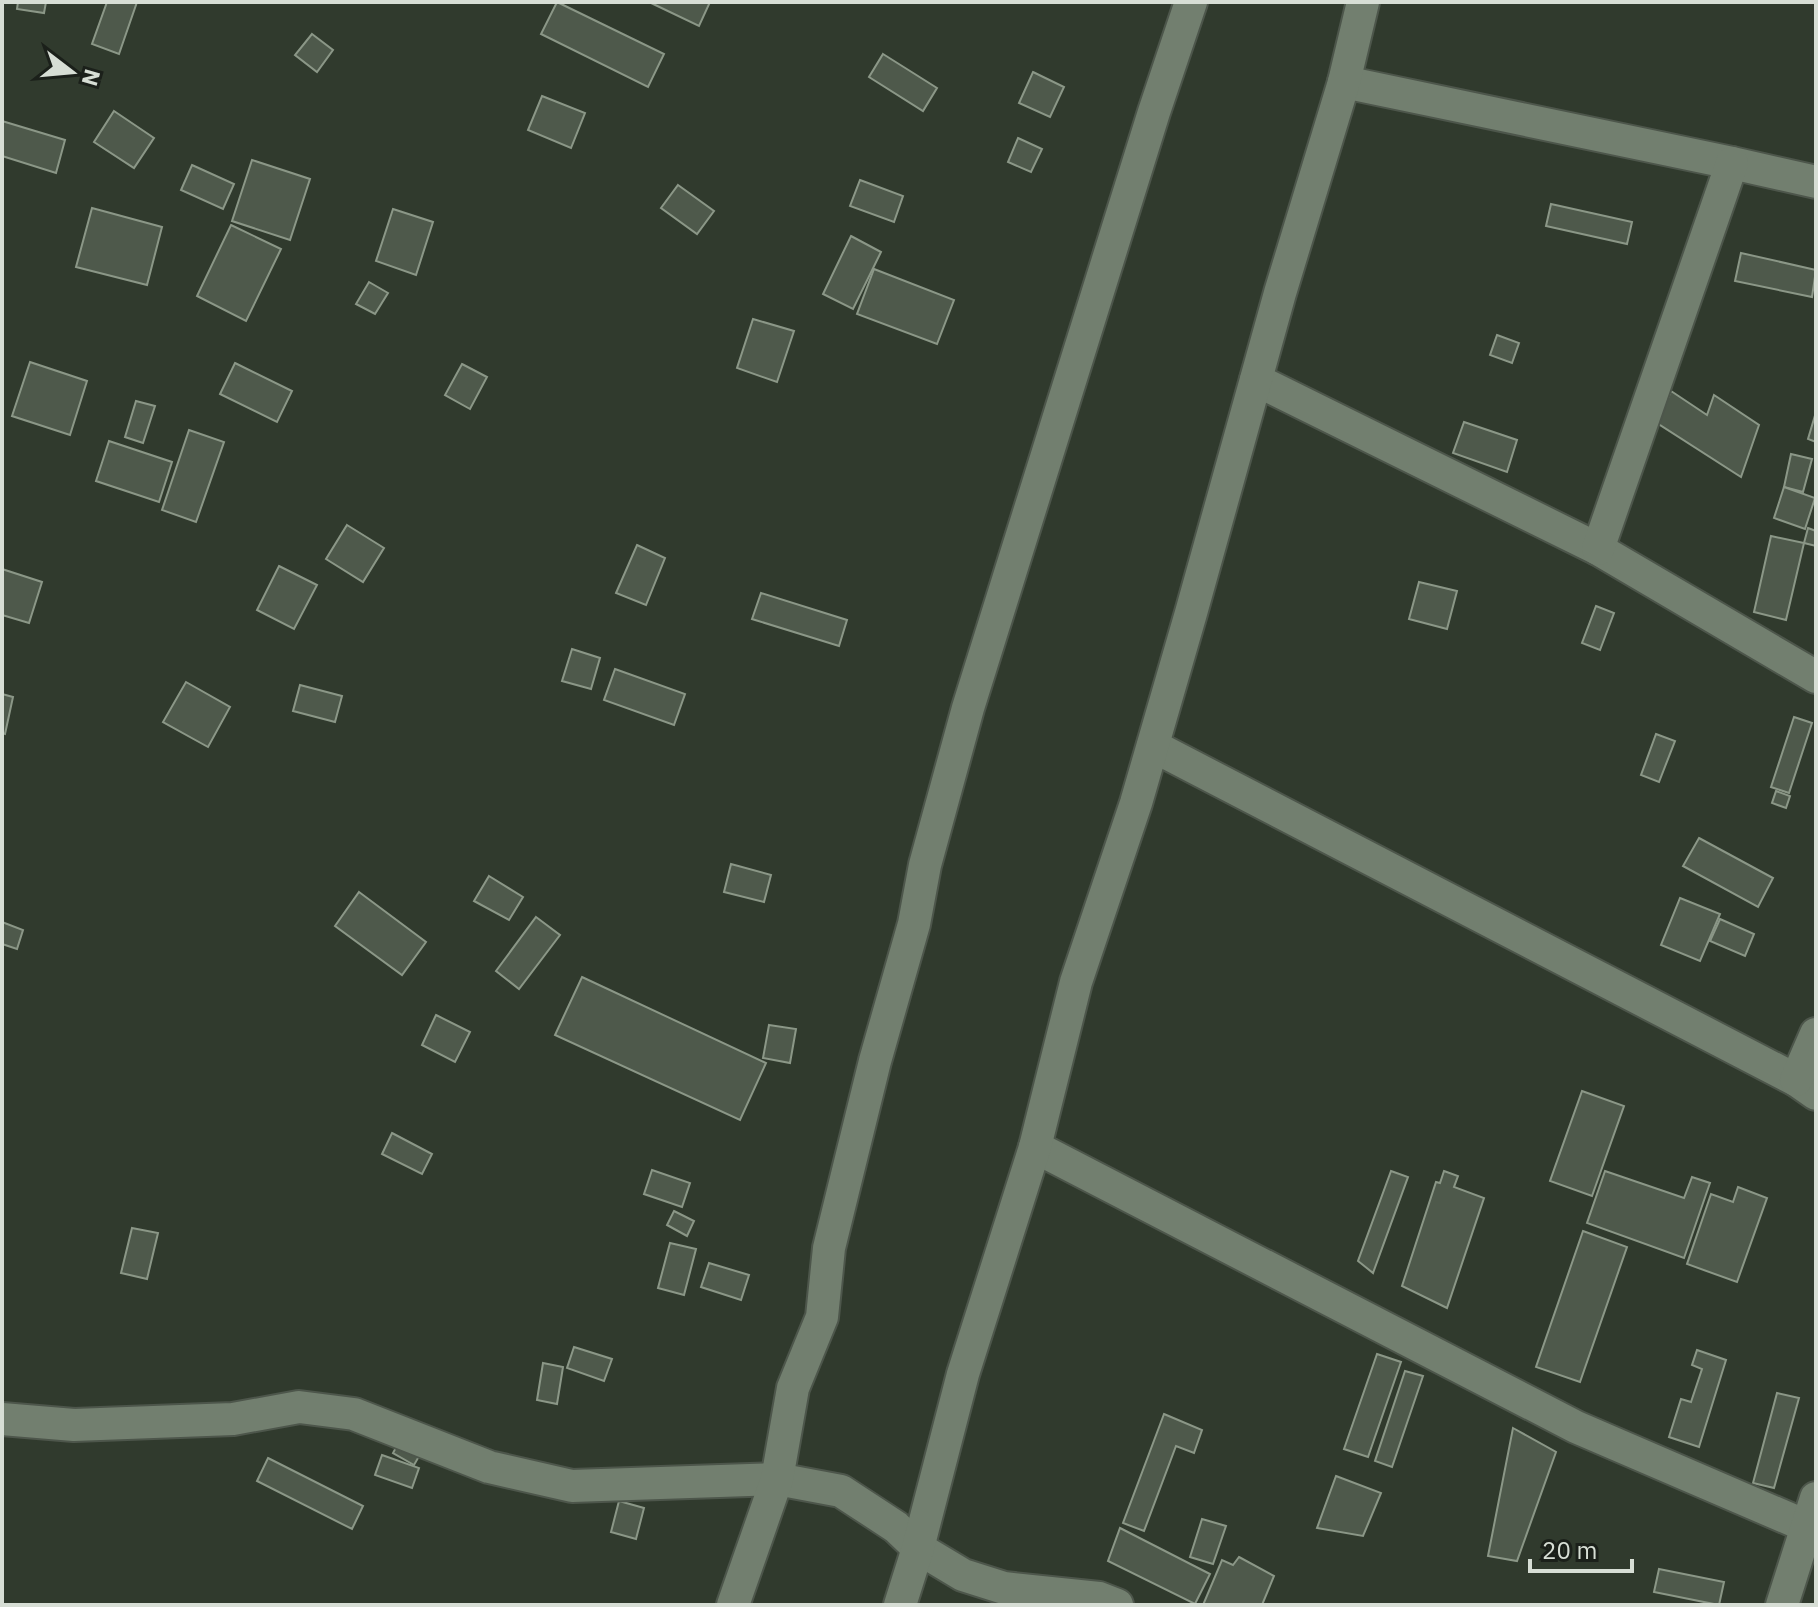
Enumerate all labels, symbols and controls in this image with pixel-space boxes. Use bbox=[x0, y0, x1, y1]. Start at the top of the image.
north arrow bbox=[32, 32, 112, 112]
text: N bbox=[76, 66, 108, 89]
scale bar bbox=[1530, 1523, 1632, 1573]
text: 20 m bbox=[1542, 1534, 1597, 1566]

